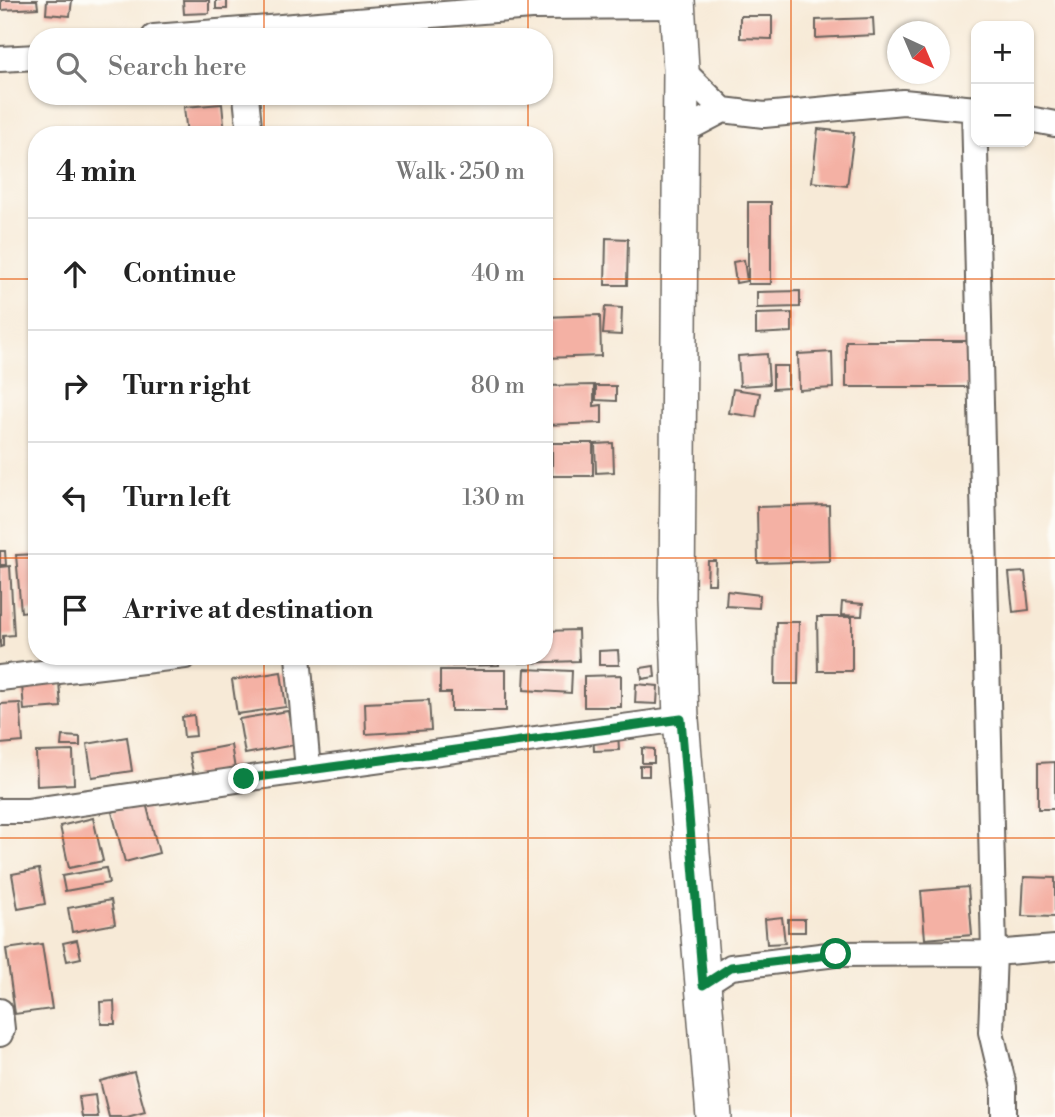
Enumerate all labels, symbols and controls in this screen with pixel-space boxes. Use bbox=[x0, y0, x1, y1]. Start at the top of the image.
north arrow bbox=[887, 21, 950, 84]
map controls bbox=[971, 21, 1034, 147]
button: + bbox=[971, 21, 1034, 84]
search box bbox=[28, 28, 553, 105]
icon: search bbox=[52, 48, 90, 86]
text: Search here bbox=[108, 51, 247, 83]
button: − bbox=[971, 84, 1034, 147]
text: 4 min bbox=[56, 153, 136, 191]
text: Walk · 250 m bbox=[396, 158, 525, 186]
icon: ahead bbox=[56, 255, 94, 293]
text: Continue bbox=[123, 258, 236, 290]
text: 40 m bbox=[471, 260, 525, 288]
icon: right bbox=[56, 367, 94, 405]
text: Turn right bbox=[123, 370, 251, 402]
text: 80 m bbox=[471, 372, 525, 400]
icon: left bbox=[56, 479, 94, 517]
text: Turn left bbox=[123, 482, 231, 514]
text: 130 m bbox=[462, 484, 525, 512]
icon: arrive bbox=[56, 591, 94, 629]
text: Arrive at destination bbox=[123, 594, 373, 626]
route end bbox=[228, 763, 259, 794]
route start bbox=[820, 938, 851, 969]

